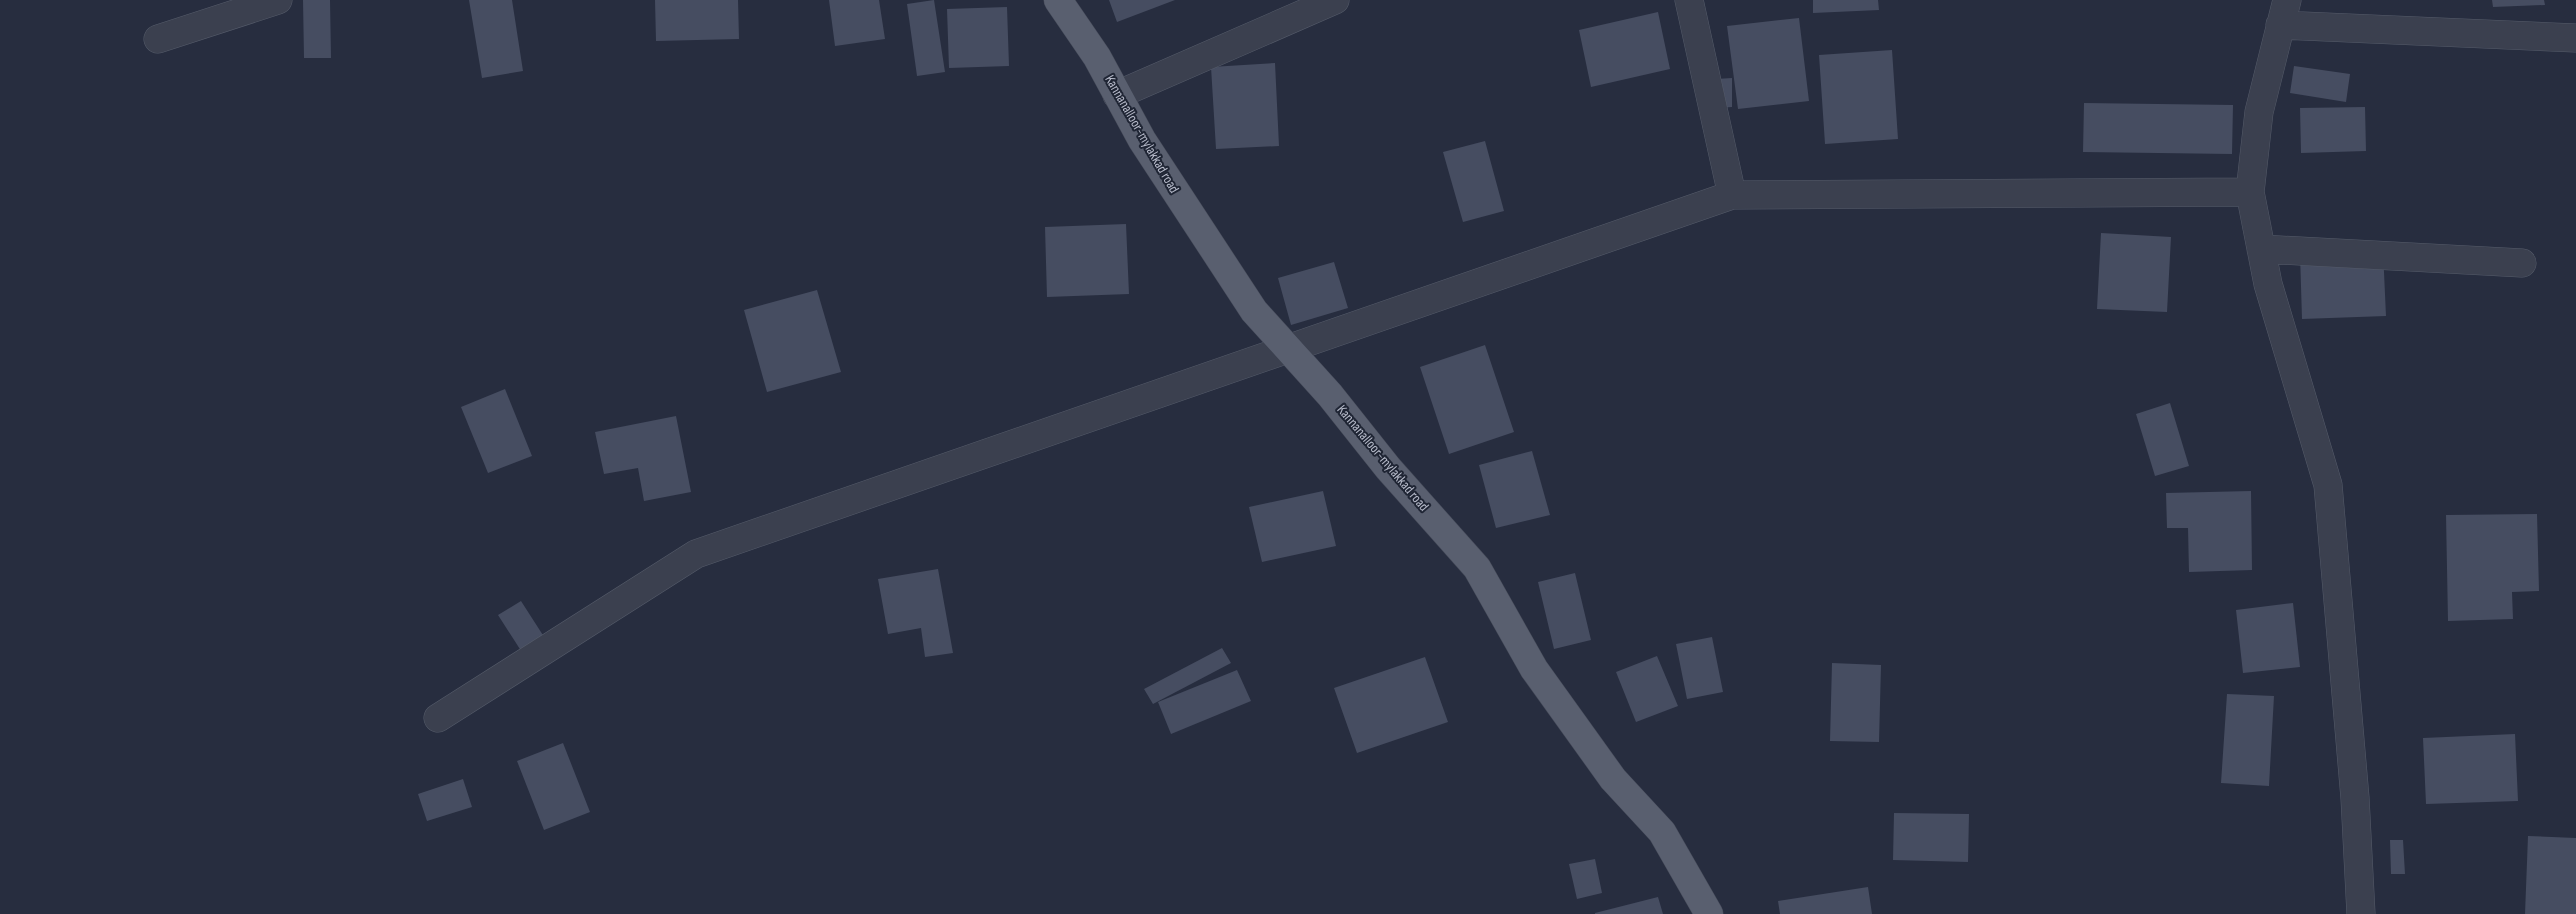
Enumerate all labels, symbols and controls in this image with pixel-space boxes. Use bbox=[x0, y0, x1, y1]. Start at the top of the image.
street label: Kannanalloor-mylakkad road bbox=[1101, 72, 1183, 196]
street label: Kannanalloor-mylakkad road bbox=[1334, 401, 1433, 515]

